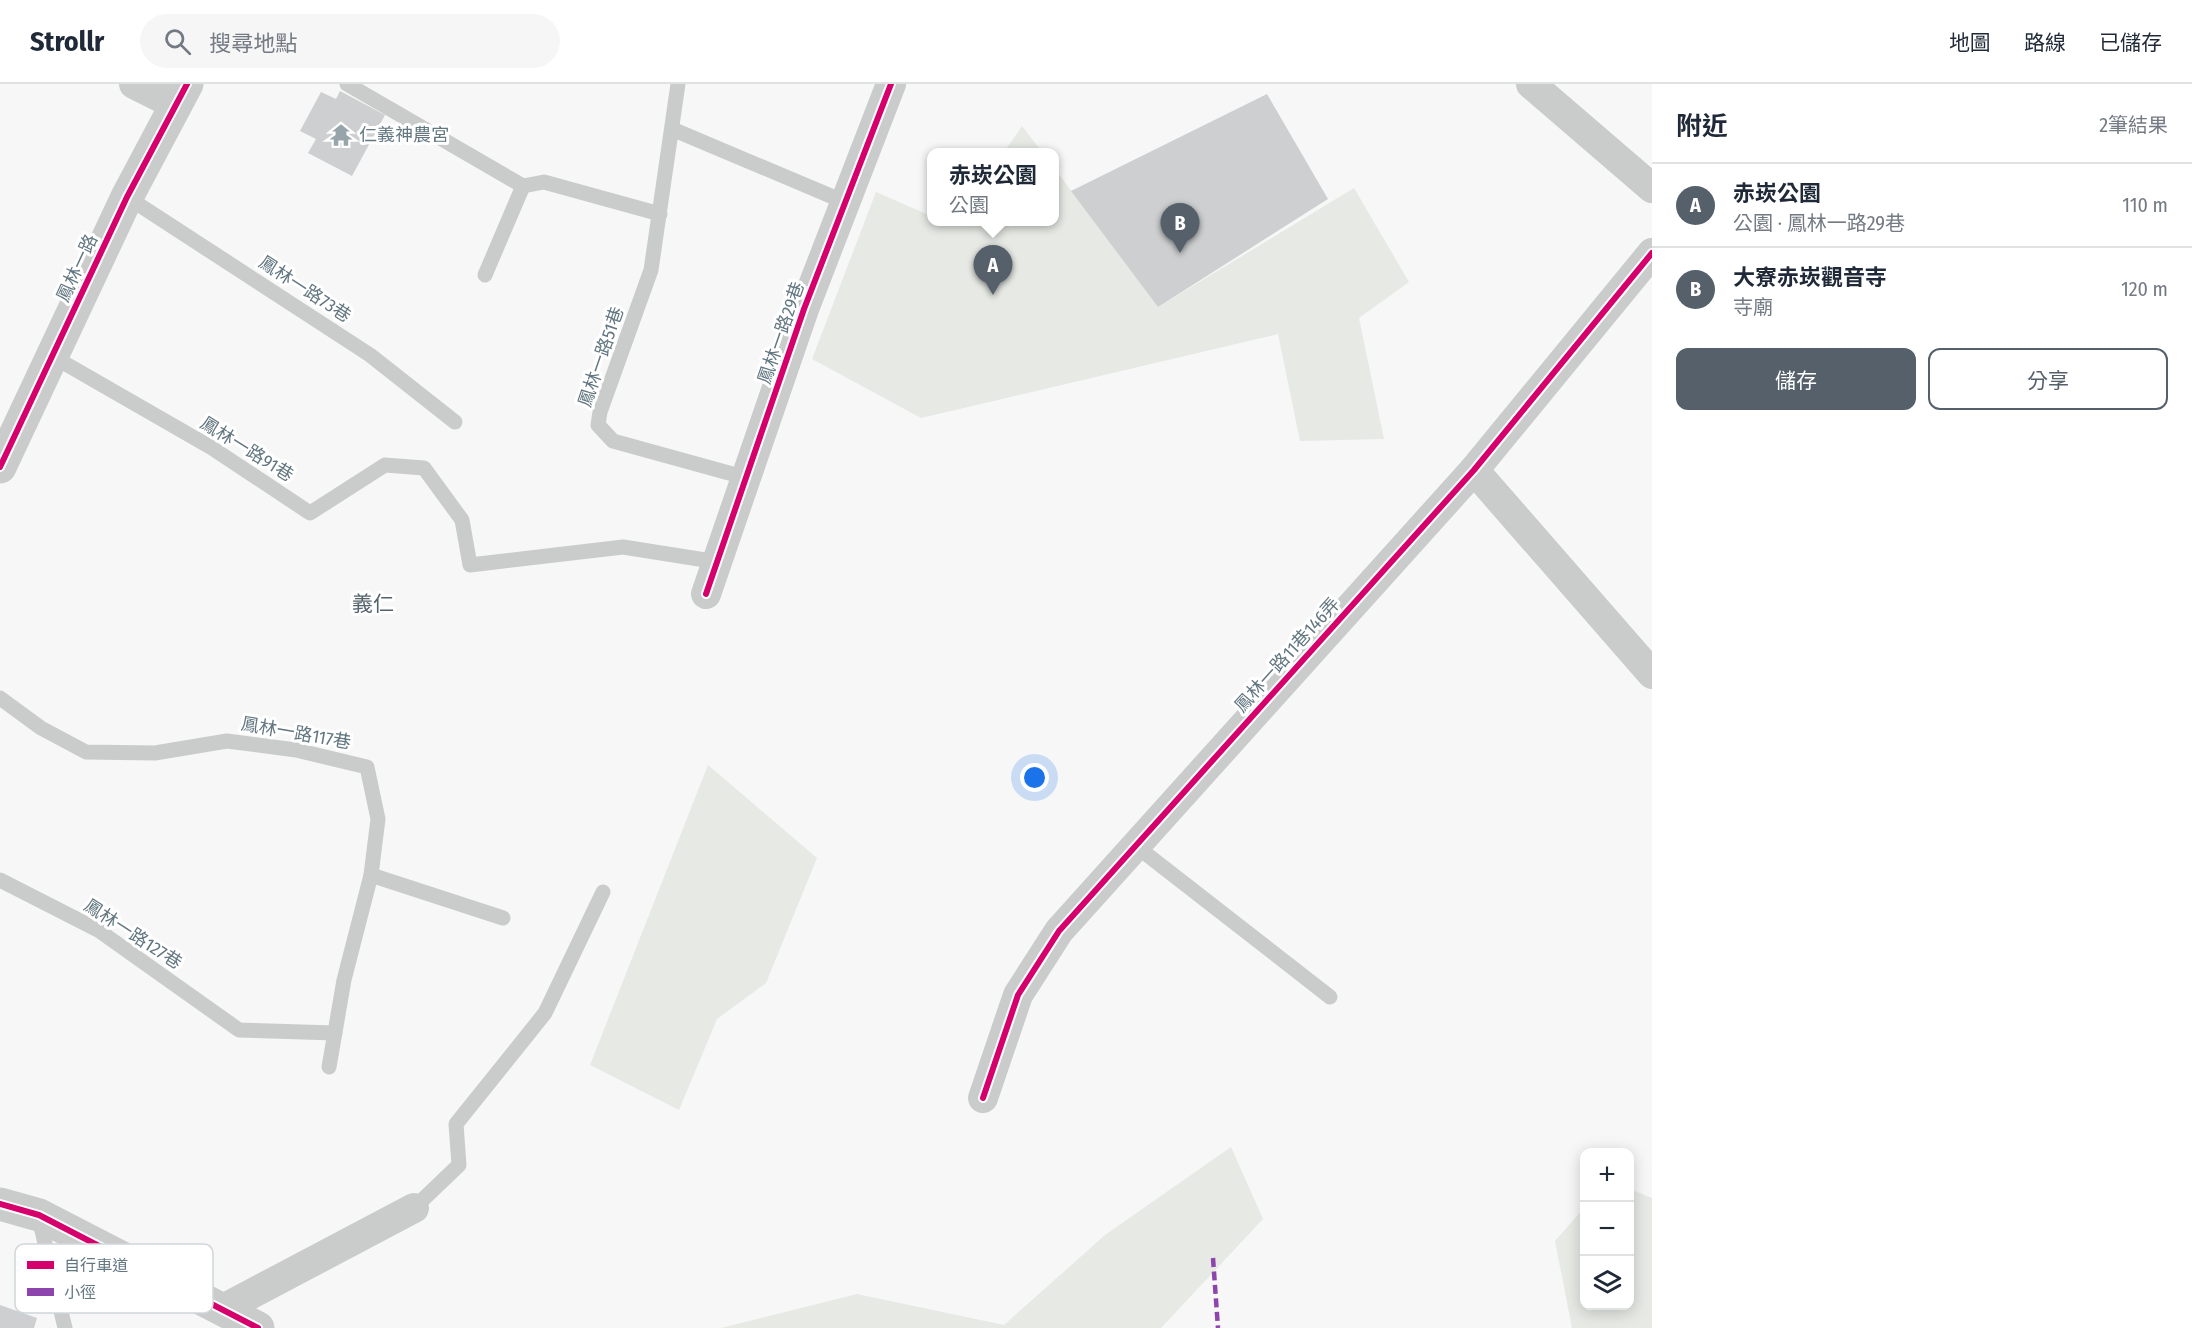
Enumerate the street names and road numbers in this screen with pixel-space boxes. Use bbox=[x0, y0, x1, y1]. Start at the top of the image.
street label: 鳳林一路 bbox=[52, 231, 102, 305]
street label: 鳳林一路73巷 bbox=[255, 251, 355, 327]
street label: 鳳林一路29巷 bbox=[753, 279, 809, 387]
street label: 鳳林一路51巷 bbox=[574, 304, 628, 410]
street label: 鳳林一路91巷 bbox=[196, 412, 298, 486]
street label: 鳳林一路11巷146弄 bbox=[1230, 593, 1344, 717]
street label: 鳳林一路117巷 bbox=[239, 713, 353, 753]
street label: 鳳林一路127巷 bbox=[80, 894, 186, 974]

